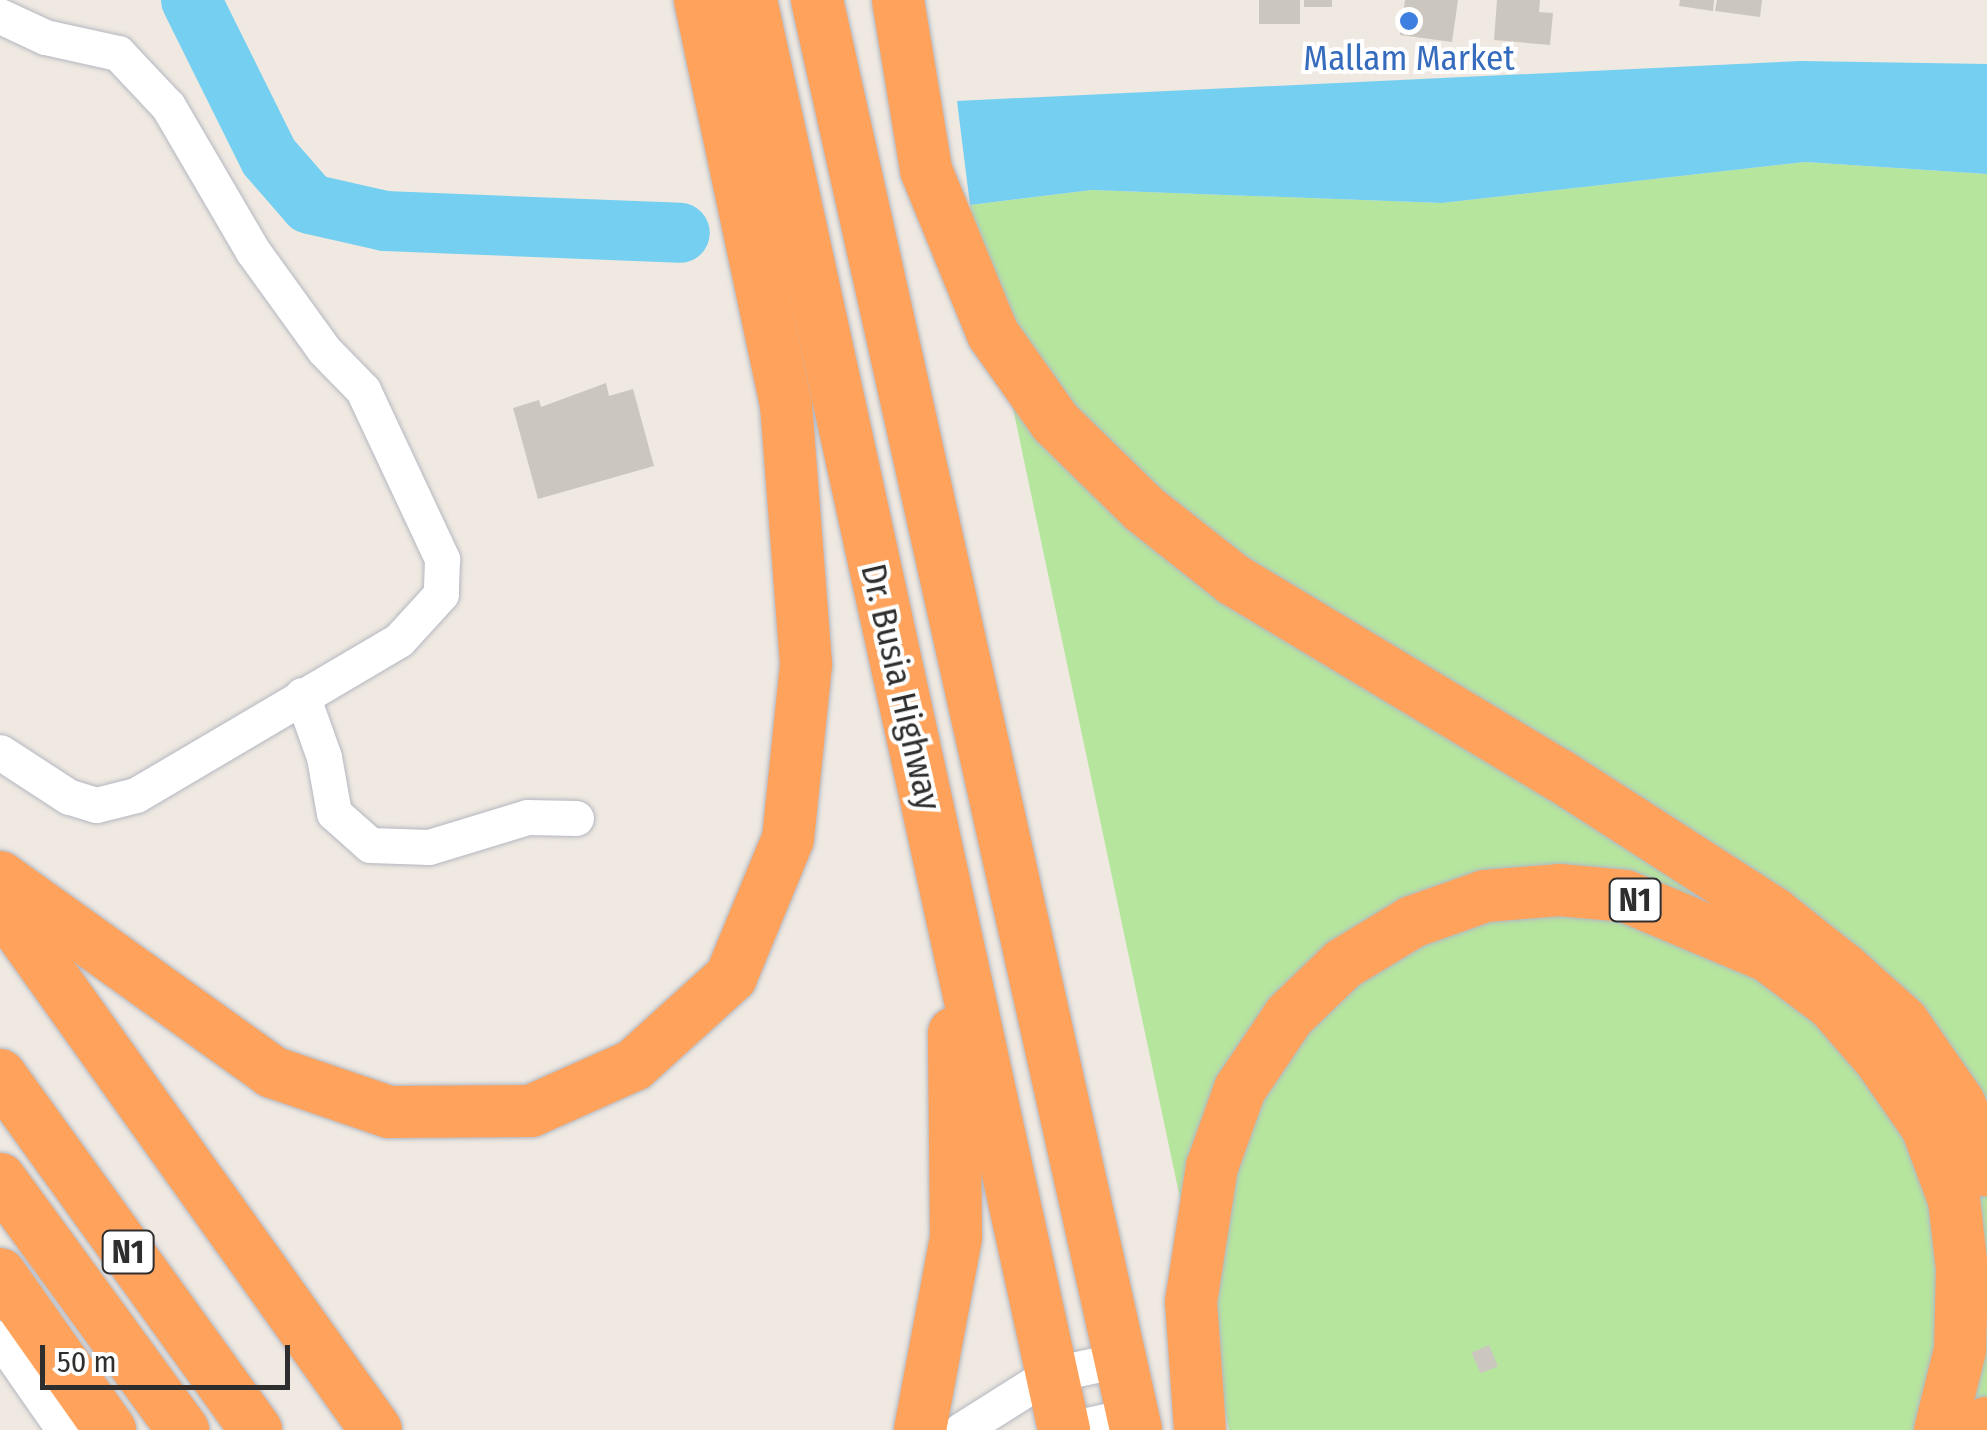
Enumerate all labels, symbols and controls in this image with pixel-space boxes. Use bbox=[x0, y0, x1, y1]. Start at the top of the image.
marker: Mallam Market bbox=[1398, 10, 1420, 32]
place label: Mallam Market bbox=[1303, 37, 1515, 79]
street label: Dr. Busia Highway bbox=[852, 560, 950, 814]
road number: N1 bbox=[1608, 873, 1662, 927]
road number: N1 bbox=[100, 1225, 156, 1279]
scale bar bbox=[45, 1325, 295, 1387]
text: 50 m bbox=[57, 1344, 117, 1380]

